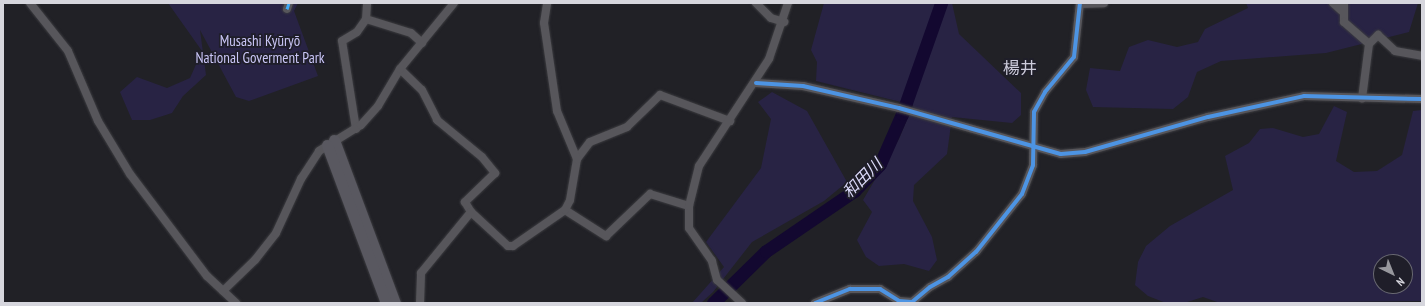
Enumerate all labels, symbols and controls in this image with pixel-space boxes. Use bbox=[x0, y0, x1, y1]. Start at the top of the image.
park label: Musashi Kyūryō National Goverment Park bbox=[195, 31, 325, 66]
district label: 楊井 bbox=[1003, 59, 1037, 79]
water label: 和田川 bbox=[838, 154, 886, 202]
north arrow bbox=[1373, 254, 1413, 294]
text: N bbox=[1394, 275, 1407, 289]

